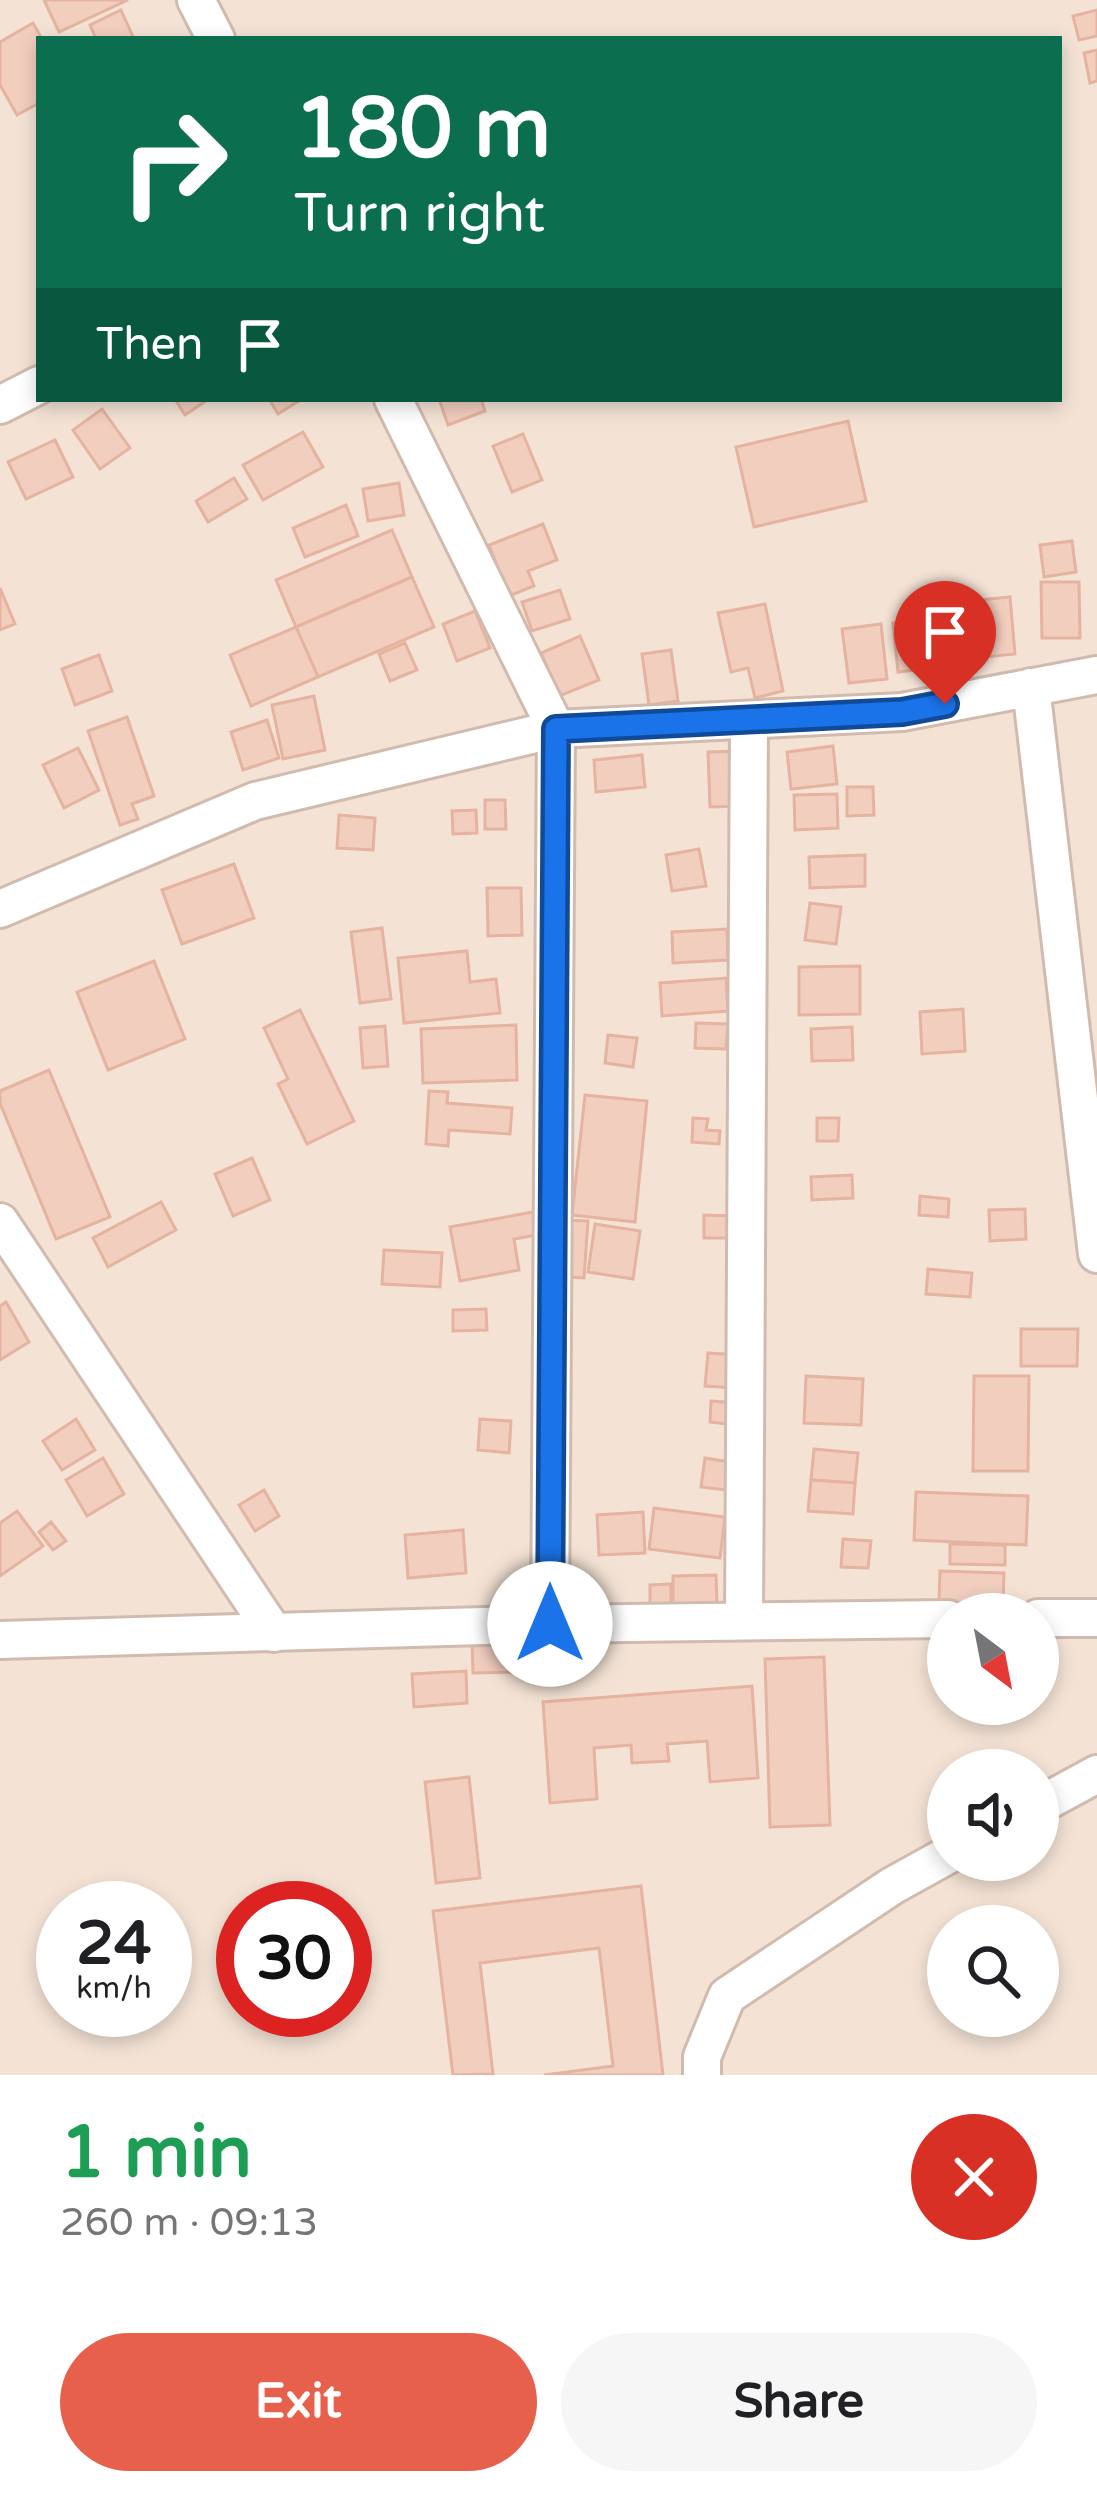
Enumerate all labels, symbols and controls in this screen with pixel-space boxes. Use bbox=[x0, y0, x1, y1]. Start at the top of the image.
text: 180 m bbox=[294, 79, 551, 180]
icon: right bbox=[96, 84, 252, 240]
text: Turn right bbox=[294, 181, 545, 246]
icon: arrive bbox=[227, 312, 293, 378]
text: Then bbox=[96, 318, 203, 372]
pin bbox=[894, 581, 996, 704]
icon: arrive bbox=[912, 599, 978, 665]
position arrow bbox=[487, 1561, 613, 1687]
north arrow bbox=[927, 1593, 1059, 1725]
map controls bbox=[927, 1593, 1059, 2037]
button: sound bbox=[927, 1749, 1059, 1881]
speed limit sign: 30 bbox=[216, 1881, 372, 2037]
button: search bbox=[927, 1905, 1059, 2037]
text: 24 bbox=[76, 1908, 152, 1980]
text: km/h bbox=[76, 1970, 152, 2007]
text: 1 min bbox=[60, 2110, 252, 2197]
button: close bbox=[911, 2114, 1037, 2240]
text: 260 m · 09:13 bbox=[60, 2199, 318, 2246]
button: Exit bbox=[60, 2333, 537, 2471]
button: Share bbox=[561, 2333, 1037, 2471]

